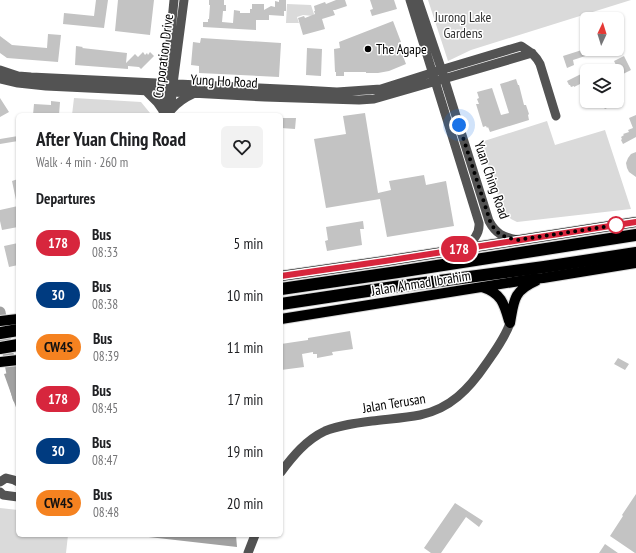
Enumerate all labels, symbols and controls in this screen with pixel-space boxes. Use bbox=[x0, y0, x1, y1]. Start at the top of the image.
park label: Jurong Lake Gardens bbox=[434, 8, 492, 42]
north arrow bbox=[580, 12, 624, 56]
map controls bbox=[580, 12, 624, 108]
street label: Corporation Drive bbox=[149, 13, 177, 99]
place label: The Agape bbox=[376, 40, 427, 58]
marker: The Agape bbox=[363, 44, 373, 54]
button: layers bbox=[580, 64, 624, 108]
street label: Yung Ho Road bbox=[190, 70, 258, 92]
your location bbox=[449, 115, 469, 135]
button: heart bbox=[221, 126, 263, 168]
text: After Yuan Ching Road bbox=[36, 127, 186, 151]
street label: Yuan Ching Road bbox=[470, 139, 514, 221]
text: Walk · 4 min · 260 m bbox=[36, 154, 128, 171]
text: Departures bbox=[36, 189, 95, 208]
unlabelled marker bbox=[607, 216, 625, 234]
text: Bus bbox=[92, 225, 111, 244]
text: 178 bbox=[48, 234, 68, 252]
text: 5 min bbox=[233, 234, 263, 253]
line badge: 178 bbox=[436, 236, 482, 262]
text: 178 bbox=[449, 240, 469, 258]
text: 08:33 bbox=[92, 244, 118, 261]
street label: Jalan Ahmad Ibrahim bbox=[369, 266, 472, 300]
text: Bus bbox=[92, 277, 111, 296]
text: 30 bbox=[51, 286, 65, 304]
text: 10 min bbox=[227, 286, 263, 305]
text: 08:38 bbox=[92, 296, 118, 313]
text: Bus bbox=[93, 329, 112, 348]
text: CW4S bbox=[44, 338, 73, 356]
text: 11 min bbox=[227, 338, 263, 357]
text: 08:39 bbox=[93, 348, 119, 365]
text: Bus bbox=[92, 381, 111, 400]
street label: Jalan Terusan bbox=[360, 389, 427, 417]
text: 178 bbox=[48, 390, 68, 408]
text: 17 min bbox=[227, 390, 263, 409]
text: 08:45 bbox=[92, 400, 118, 417]
text: Bus bbox=[92, 433, 111, 452]
text: 30 bbox=[51, 442, 65, 460]
text: 19 min bbox=[227, 442, 263, 461]
text: 08:47 bbox=[92, 452, 118, 469]
text: Bus bbox=[93, 485, 112, 504]
text: CW4S bbox=[44, 494, 73, 512]
text: 20 min bbox=[227, 494, 263, 513]
text: 08:48 bbox=[93, 504, 119, 521]

